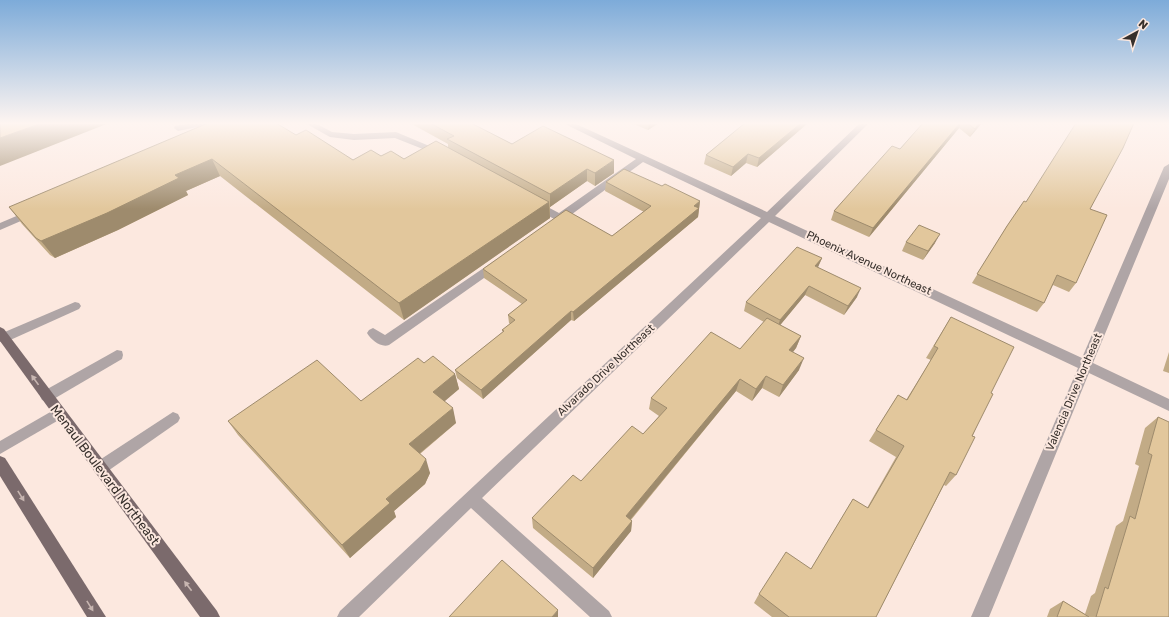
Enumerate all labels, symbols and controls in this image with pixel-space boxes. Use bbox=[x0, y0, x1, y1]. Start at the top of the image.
north arrow bbox=[1117, 12, 1157, 52]
text: N bbox=[1136, 17, 1150, 32]
street label: Phoenix Avenue Northeast bbox=[804, 228, 934, 298]
street label: Alvarado Drive Northeast bbox=[555, 321, 658, 418]
street label: Valencia Drive Northeast bbox=[1043, 331, 1105, 453]
one-way arrow bbox=[31, 375, 39, 386]
street label: Menaul Boulevard Northeast bbox=[47, 402, 163, 548]
one-way arrow bbox=[17, 491, 25, 501]
one-way arrow bbox=[184, 580, 192, 591]
one-way arrow bbox=[86, 601, 94, 611]

